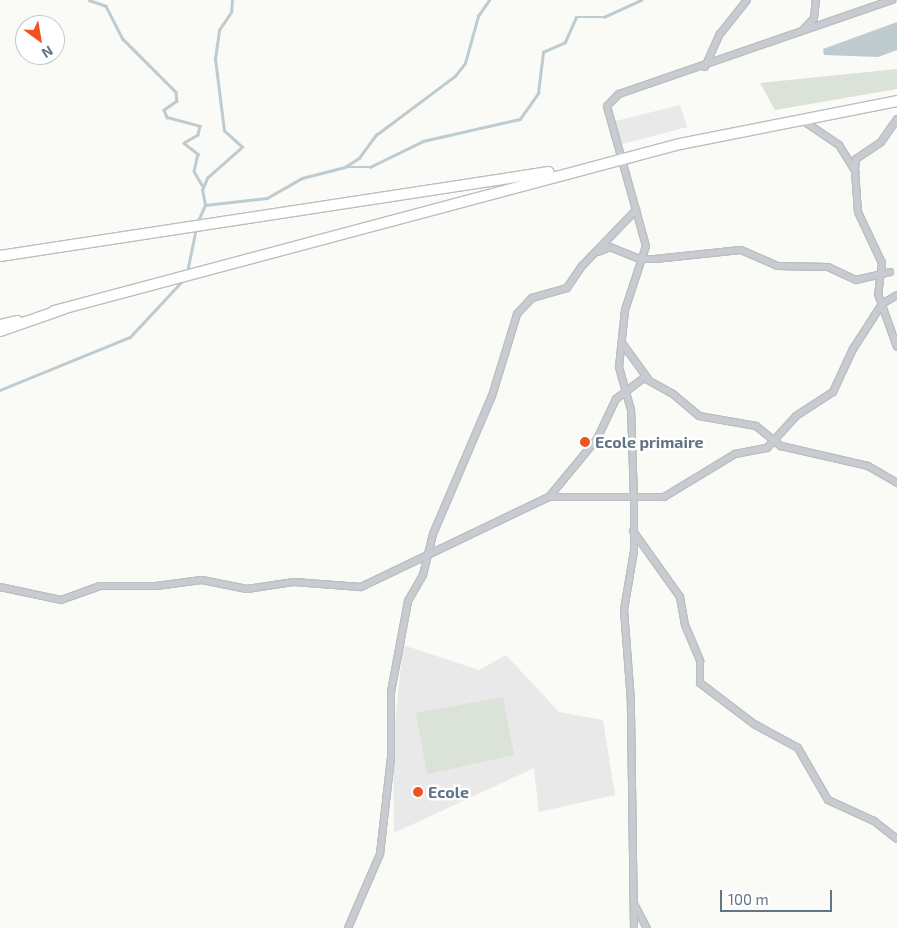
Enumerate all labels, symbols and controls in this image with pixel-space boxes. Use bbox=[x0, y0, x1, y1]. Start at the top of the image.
north arrow bbox=[15, 15, 65, 65]
text: N bbox=[39, 42, 56, 62]
place label: Ecole primaire bbox=[595, 432, 704, 452]
marker: Ecole primaire bbox=[579, 436, 591, 448]
place label: Ecole bbox=[428, 782, 469, 802]
marker: Ecole bbox=[412, 786, 424, 798]
scale bar bbox=[722, 880, 834, 912]
text: 100 m bbox=[728, 890, 769, 908]

